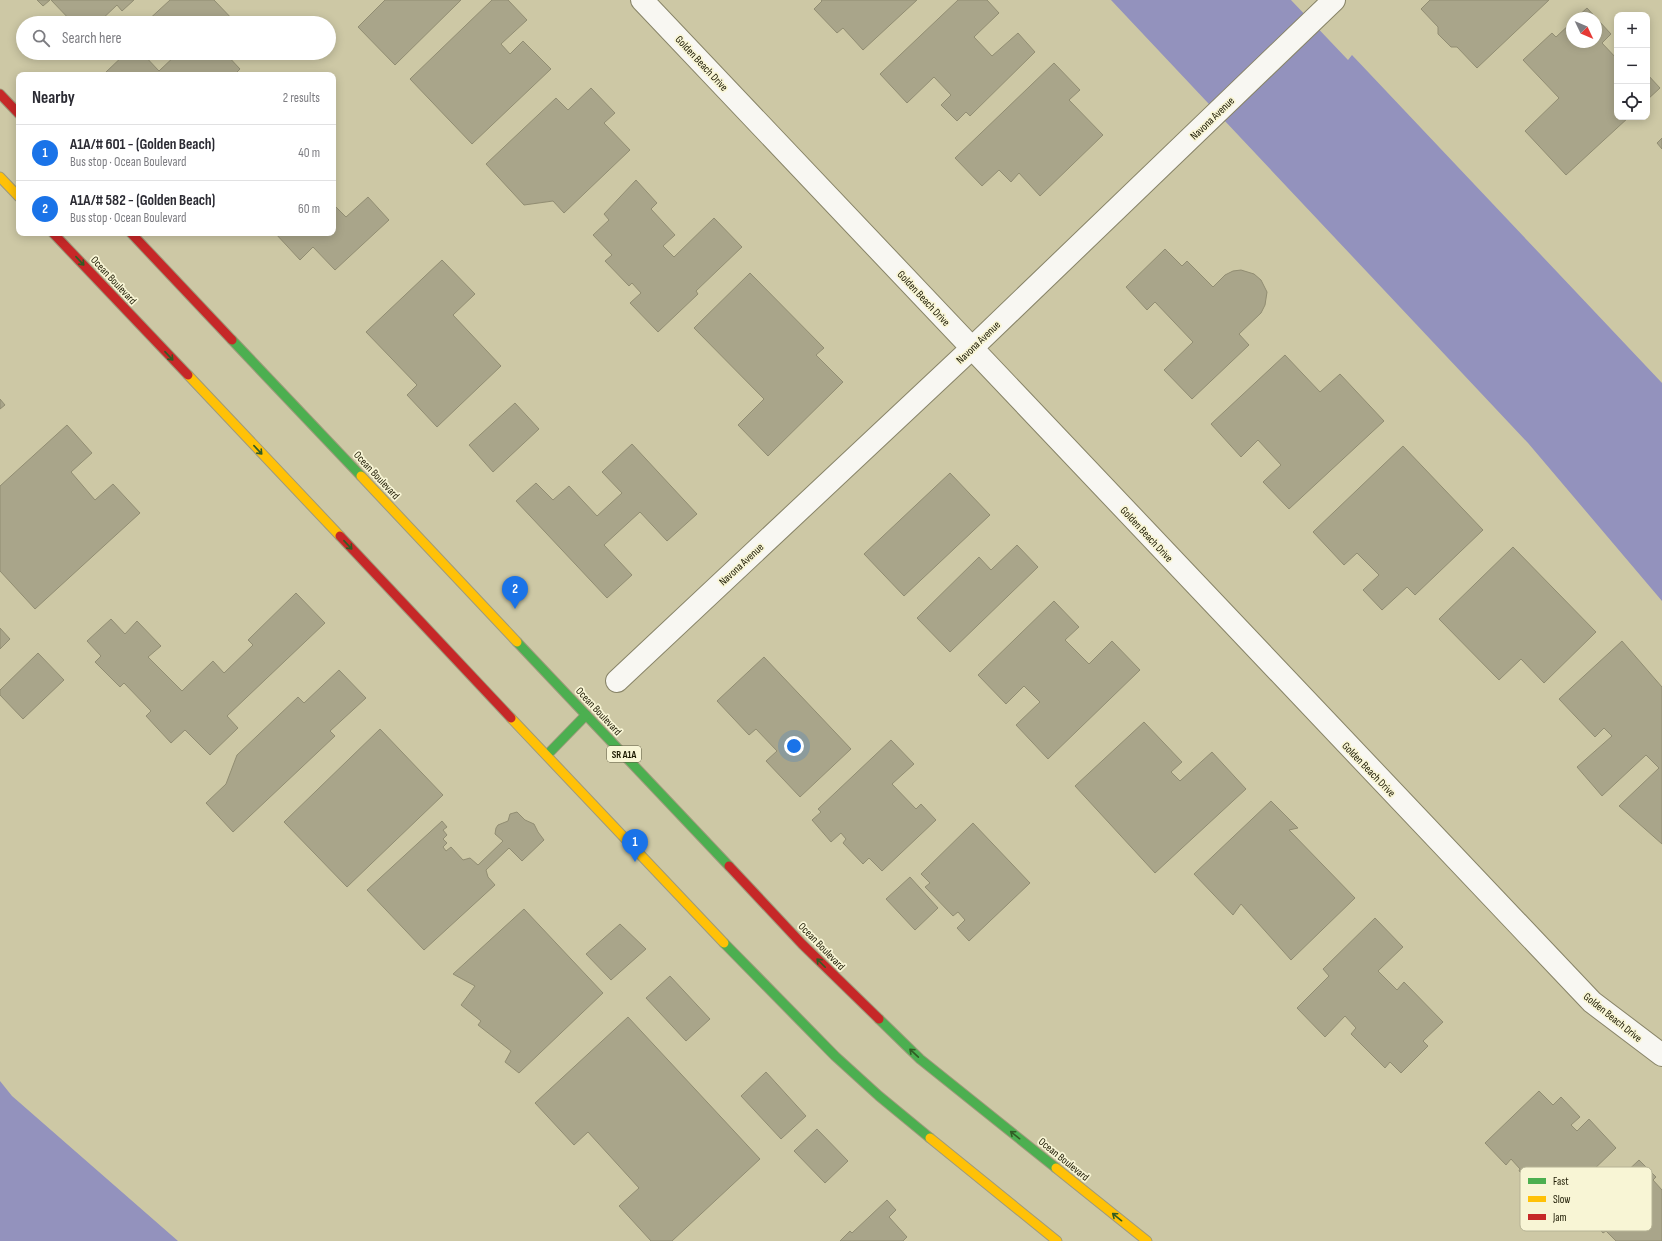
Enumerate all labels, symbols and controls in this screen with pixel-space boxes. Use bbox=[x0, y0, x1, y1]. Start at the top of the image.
north arrow bbox=[1566, 12, 1602, 48]
map controls bbox=[1614, 12, 1650, 120]
button: + bbox=[1614, 12, 1650, 48]
search box bbox=[16, 16, 336, 60]
icon: search bbox=[30, 27, 52, 49]
text: Search here bbox=[62, 29, 122, 48]
street label: Golden Beach Drive bbox=[673, 33, 731, 94]
button: − bbox=[1614, 48, 1650, 84]
button: locate bbox=[1614, 84, 1650, 120]
text: Nearby bbox=[32, 88, 75, 108]
text: 2 results bbox=[283, 90, 320, 106]
street label: Navona Avenue bbox=[1188, 94, 1237, 143]
text: A1A/# 601 - (Golden Beach) bbox=[70, 135, 215, 154]
text: 1 bbox=[42, 145, 48, 161]
text: 40 m bbox=[298, 145, 320, 161]
text: Bus stop · Ocean Boulevard bbox=[70, 154, 186, 170]
text: A1A/# 582 - (Golden Beach) bbox=[70, 191, 215, 210]
text: 2 bbox=[42, 201, 48, 217]
text: 60 m bbox=[298, 201, 320, 217]
text: Bus stop · Ocean Boulevard bbox=[70, 210, 186, 226]
street label: Ocean Boulevard bbox=[88, 254, 140, 307]
one-way arrow bbox=[75, 256, 84, 266]
street label: Golden Beach Drive bbox=[895, 268, 953, 329]
street label: Navona Avenue bbox=[954, 318, 1003, 367]
one-way arrow bbox=[164, 351, 174, 361]
one-way arrow bbox=[254, 445, 263, 455]
street label: Ocean Boulevard bbox=[351, 449, 403, 502]
street label: Golden Beach Drive bbox=[1118, 504, 1176, 565]
one-way arrow bbox=[343, 539, 352, 549]
street label: Navona Avenue bbox=[716, 540, 766, 588]
pin: 2 bbox=[502, 576, 528, 609]
street label: Ocean Boulevard bbox=[573, 685, 625, 738]
your location bbox=[784, 736, 804, 756]
street label: Golden Beach Drive bbox=[1339, 739, 1398, 799]
road number: SR A1A bbox=[607, 746, 641, 762]
pin: 1 bbox=[622, 829, 648, 862]
street label: Ocean Boulevard bbox=[796, 920, 848, 973]
one-way arrow bbox=[816, 958, 826, 968]
street label: Golden Beach Drive bbox=[1581, 990, 1644, 1045]
one-way arrow bbox=[909, 1049, 920, 1058]
one-way arrow bbox=[1010, 1131, 1021, 1140]
street label: Ocean Boulevard bbox=[1036, 1135, 1092, 1184]
legend bbox=[1520, 1167, 1652, 1231]
text: Fast bbox=[1553, 1175, 1569, 1188]
text: Slow bbox=[1553, 1193, 1570, 1206]
text: Jam bbox=[1552, 1211, 1567, 1224]
one-way arrow bbox=[1111, 1212, 1122, 1221]

